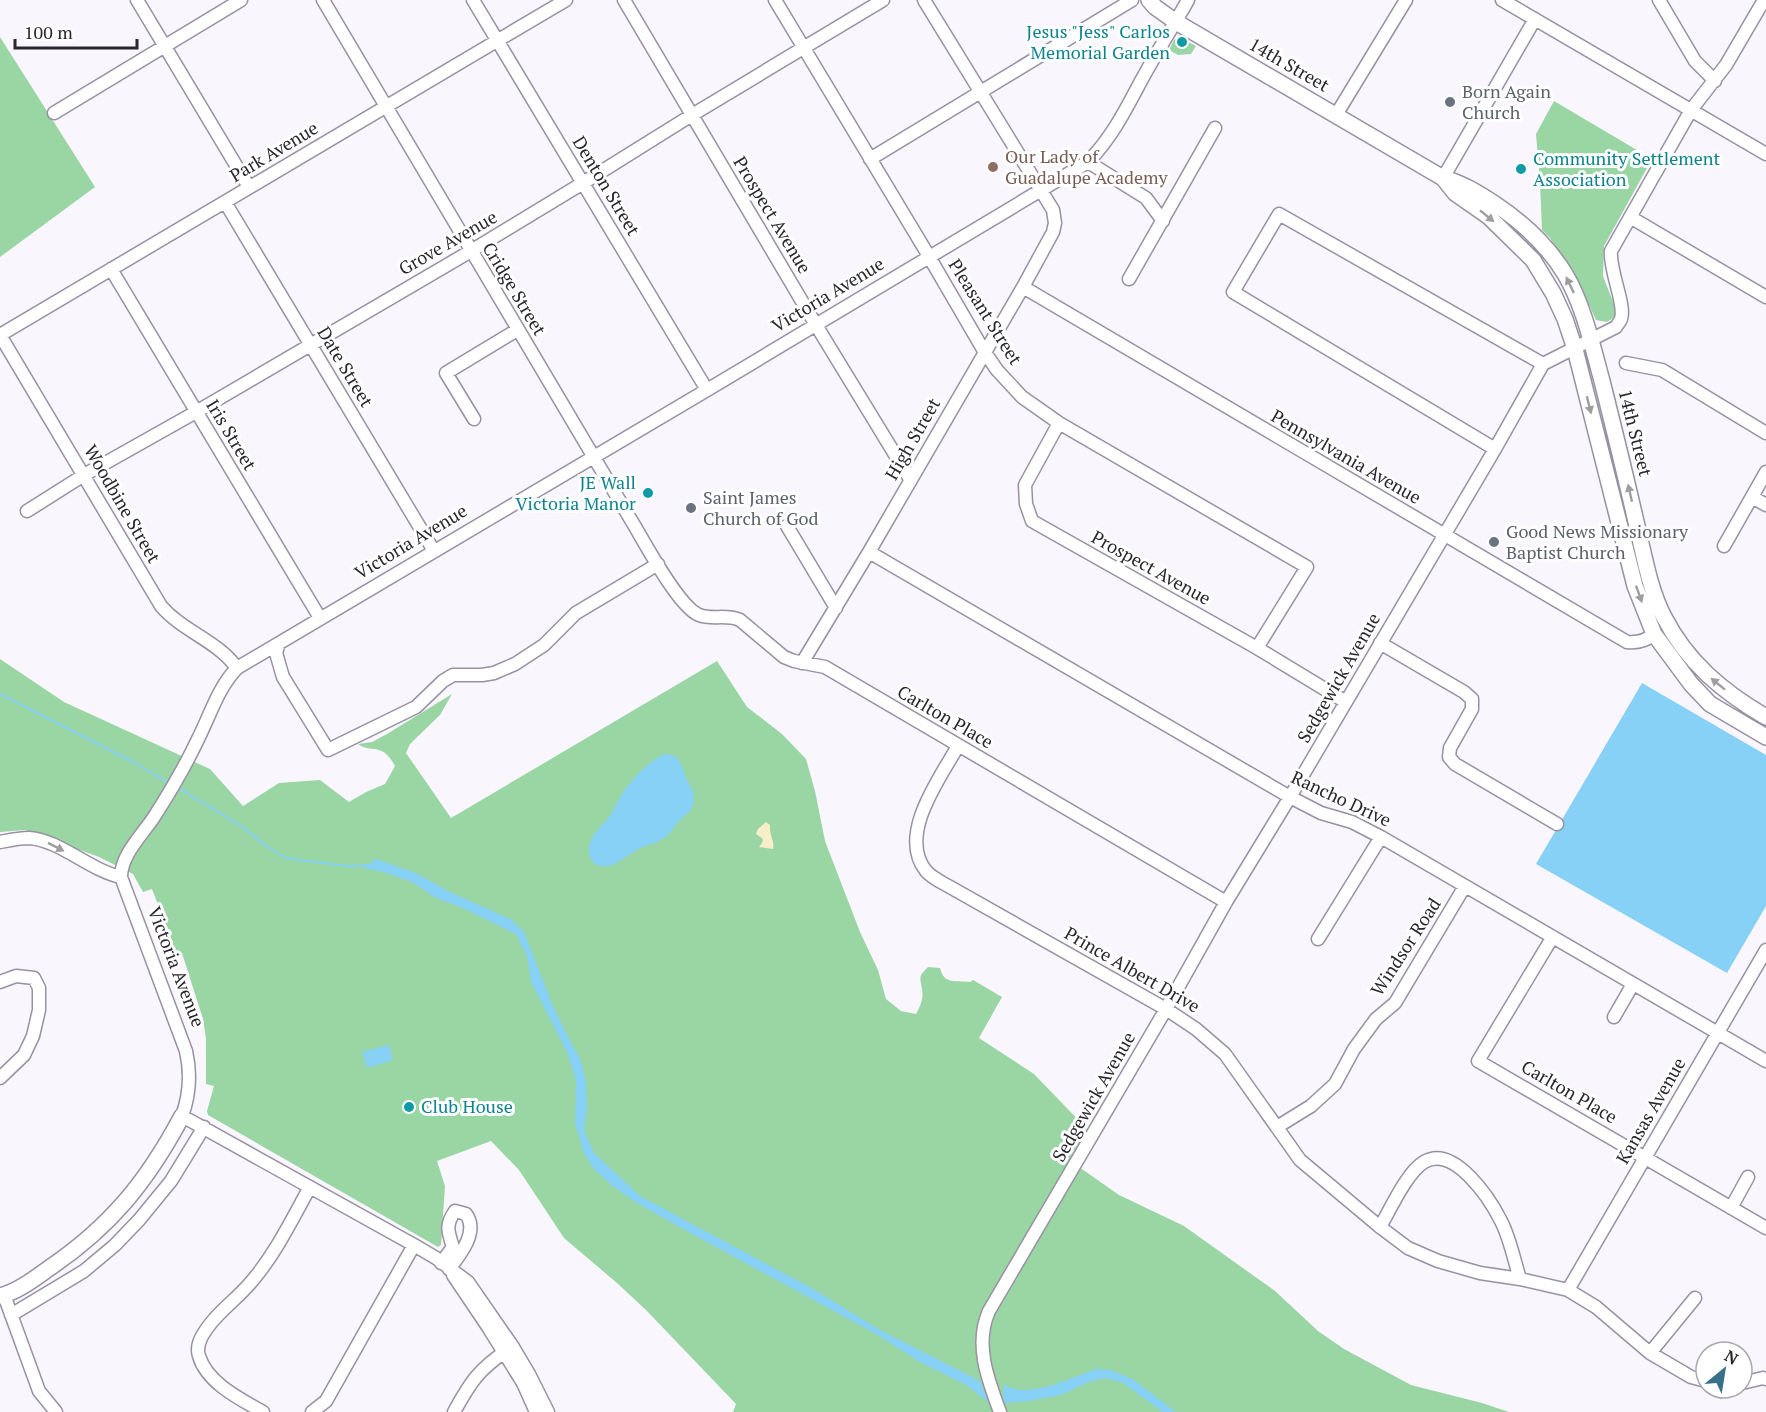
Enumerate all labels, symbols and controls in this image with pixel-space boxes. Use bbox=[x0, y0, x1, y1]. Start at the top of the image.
scale bar bbox=[15, 12, 136, 50]
place label: Jesus "Jess" Carlos Memorial Garden bbox=[1026, 19, 1170, 64]
text: 100 m bbox=[24, 20, 73, 44]
street label: 14th Street bbox=[1245, 32, 1334, 97]
marker: Jesus "Jess" Carlos Memorial Garden bbox=[1175, 35, 1189, 49]
place label: Born Again Church bbox=[1462, 79, 1551, 124]
marker: Born Again Church bbox=[1443, 95, 1457, 109]
street label: Park Avenue bbox=[225, 115, 322, 187]
street label: Denton Street bbox=[568, 131, 646, 240]
place label: Our Lady of Guadalupe Academy bbox=[1005, 144, 1169, 189]
place label: Community Settlement Association bbox=[1533, 146, 1721, 191]
street label: Prospect Avenue bbox=[728, 151, 817, 278]
marker: Our Lady of Guadalupe Academy bbox=[986, 160, 1000, 174]
marker: Community Settlement Association bbox=[1514, 162, 1528, 176]
street label: Grove Avenue bbox=[394, 204, 501, 280]
one-way arrow bbox=[1479, 209, 1495, 222]
street label: Cridge Street bbox=[478, 237, 552, 340]
street label: Victoria Avenue bbox=[767, 251, 888, 337]
street label: Pleasant Street bbox=[944, 254, 1028, 369]
one-way arrow bbox=[1565, 277, 1575, 294]
street label: Date Street bbox=[312, 322, 379, 411]
street label: 14th Street bbox=[1614, 387, 1658, 479]
street label: High Street bbox=[879, 393, 945, 484]
street label: Iris Street bbox=[201, 395, 263, 475]
one-way arrow bbox=[1585, 396, 1595, 414]
street label: Pennsylvania Avenue bbox=[1267, 403, 1426, 509]
street label: Woodbine Street bbox=[79, 440, 167, 567]
place label: JE Wall Victoria Manor bbox=[515, 470, 636, 515]
one-way arrow bbox=[1624, 484, 1634, 502]
place label: Saint James Church of God bbox=[703, 485, 819, 530]
marker: JE Wall Victoria Manor bbox=[641, 486, 655, 500]
street label: Victoria Avenue bbox=[350, 498, 471, 584]
marker: Saint James Church of God bbox=[684, 501, 698, 515]
place label: Good News Missionary Baptist Church bbox=[1506, 519, 1689, 564]
street label: Prospect Avenue bbox=[1088, 524, 1215, 610]
marker: Good News Missionary Baptist Church bbox=[1487, 535, 1501, 549]
one-way arrow bbox=[1634, 585, 1644, 603]
street label: Sedgewick Avenue bbox=[1291, 608, 1385, 747]
one-way arrow bbox=[1711, 678, 1726, 691]
street label: Carlton Place bbox=[893, 679, 998, 753]
street label: Rancho Drive bbox=[1288, 765, 1395, 832]
one-way arrow bbox=[48, 842, 65, 852]
street label: Windsor Road bbox=[1365, 893, 1446, 1000]
street label: Victoria Avenue bbox=[143, 903, 211, 1030]
street label: Prince Albert Drive bbox=[1061, 921, 1204, 1018]
street label: Sedgewick Avenue bbox=[1046, 1027, 1140, 1166]
street label: Kansas Avenue bbox=[1610, 1053, 1690, 1168]
street label: Carlton Place bbox=[1517, 1054, 1622, 1128]
place label: Club House bbox=[421, 1094, 513, 1118]
marker: Club House bbox=[402, 1100, 416, 1114]
north arrow bbox=[1694, 1340, 1754, 1400]
text: N bbox=[1721, 1344, 1742, 1370]

